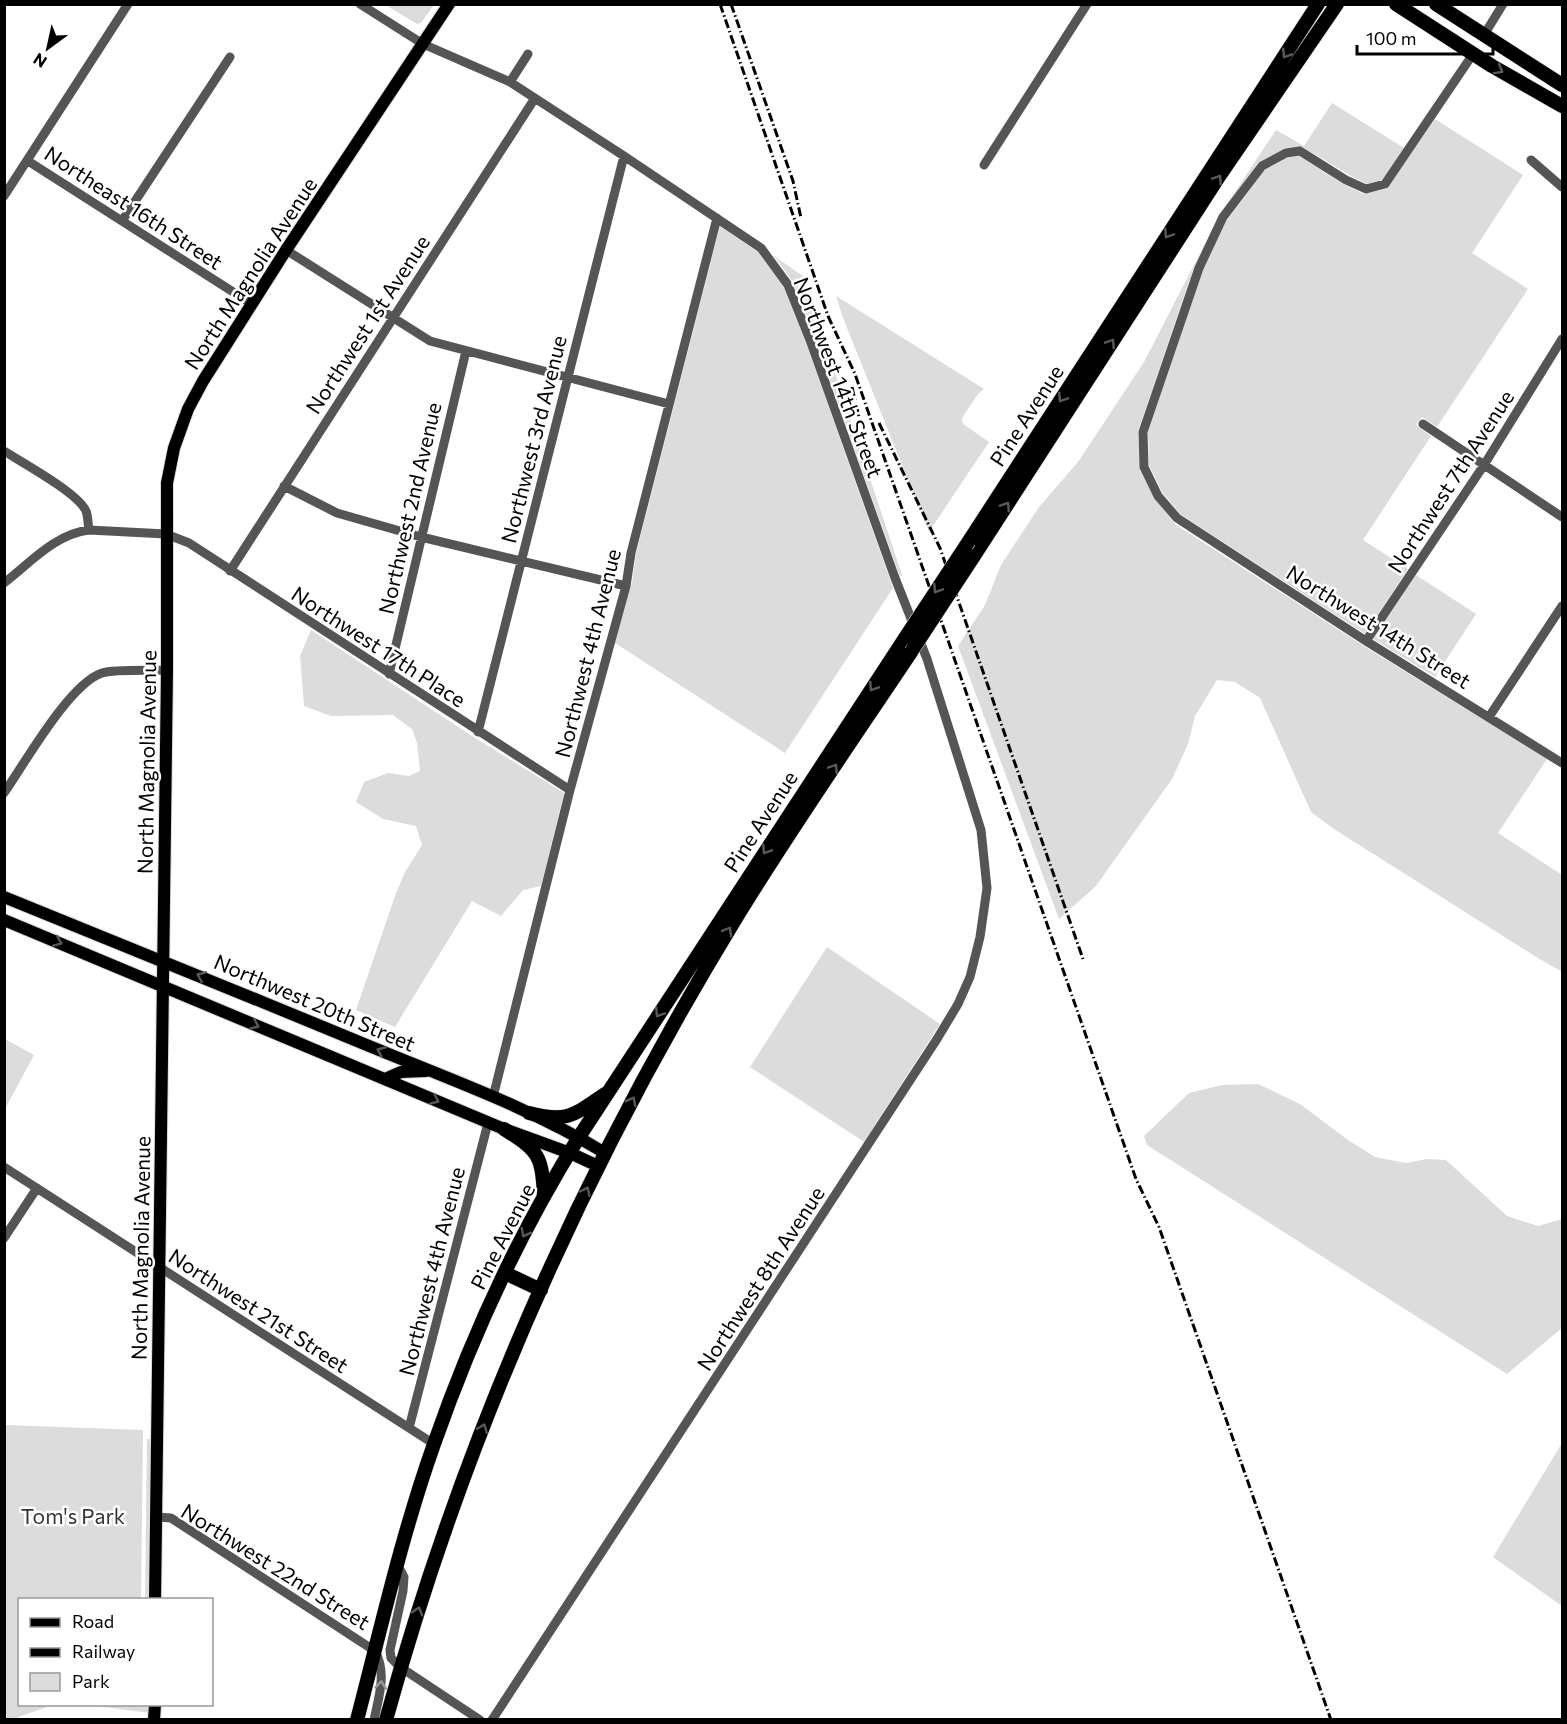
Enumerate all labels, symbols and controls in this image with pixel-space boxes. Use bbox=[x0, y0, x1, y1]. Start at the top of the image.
north arrow bbox=[18, 18, 78, 78]
scale bar bbox=[1357, 18, 1494, 56]
text: 100 m bbox=[1366, 27, 1416, 49]
one-way arrow bbox=[1282, 47, 1293, 58]
text: N bbox=[29, 50, 50, 72]
one-way arrow bbox=[1492, 63, 1503, 74]
street label: Northeast 16th Street bbox=[40, 140, 228, 274]
street label: North Magnolia Avenue bbox=[179, 172, 321, 374]
one-way arrow bbox=[1211, 175, 1222, 186]
one-way arrow bbox=[1164, 228, 1175, 239]
street label: Northwest 1st Avenue bbox=[300, 230, 434, 418]
street label: Northwest 14th Street bbox=[789, 273, 889, 481]
street label: Northwest 3rd Avenue bbox=[495, 333, 571, 545]
one-way arrow bbox=[1104, 338, 1115, 349]
street label: Pine Avenue bbox=[984, 360, 1068, 470]
street label: Northwest 7th Avenue bbox=[1382, 385, 1518, 577]
one-way arrow bbox=[1057, 392, 1069, 402]
street label: Northwest 2nd Avenue bbox=[372, 400, 446, 616]
one-way arrow bbox=[998, 502, 1009, 513]
street label: Northwest 4th Avenue bbox=[549, 546, 625, 760]
street label: Northwest 14th Street bbox=[1282, 559, 1476, 693]
street label: Northwest 17th Place bbox=[287, 580, 471, 712]
one-way arrow bbox=[934, 583, 945, 594]
street label: North Magnolia Avenue bbox=[132, 650, 160, 874]
one-way arrow bbox=[869, 680, 880, 691]
one-way arrow bbox=[827, 763, 838, 774]
street label: Pine Avenue bbox=[718, 766, 802, 876]
one-way arrow bbox=[762, 843, 773, 854]
one-way arrow bbox=[721, 927, 733, 937]
one-way arrow bbox=[52, 935, 63, 947]
street label: Northwest 20th Street bbox=[211, 948, 419, 1056]
one-way arrow bbox=[196, 971, 207, 983]
one-way arrow bbox=[655, 1007, 667, 1017]
one-way arrow bbox=[249, 1018, 260, 1030]
one-way arrow bbox=[376, 1046, 387, 1058]
one-way arrow bbox=[429, 1093, 440, 1105]
one-way arrow bbox=[625, 1097, 636, 1107]
street label: North Magnolia Avenue bbox=[126, 1136, 154, 1360]
street label: Northwest 4th Avenue bbox=[393, 1164, 469, 1378]
street label: Pine Avenue bbox=[465, 1179, 539, 1293]
street label: Northwest 8th Avenue bbox=[691, 1181, 829, 1375]
one-way arrow bbox=[579, 1187, 591, 1198]
one-way arrow bbox=[521, 1227, 533, 1238]
street label: Northwest 21st Street bbox=[165, 1243, 353, 1377]
one-way arrow bbox=[476, 1423, 488, 1434]
street label: Northwest 22nd Street bbox=[177, 1498, 375, 1634]
park label: Tom's Park bbox=[21, 1503, 125, 1528]
legend bbox=[18, 1598, 213, 1706]
one-way arrow bbox=[410, 1606, 423, 1617]
text: Road bbox=[72, 1610, 114, 1632]
text: Railway bbox=[72, 1640, 135, 1662]
text: Park bbox=[72, 1670, 110, 1692]
one-way arrow bbox=[374, 1680, 387, 1689]

